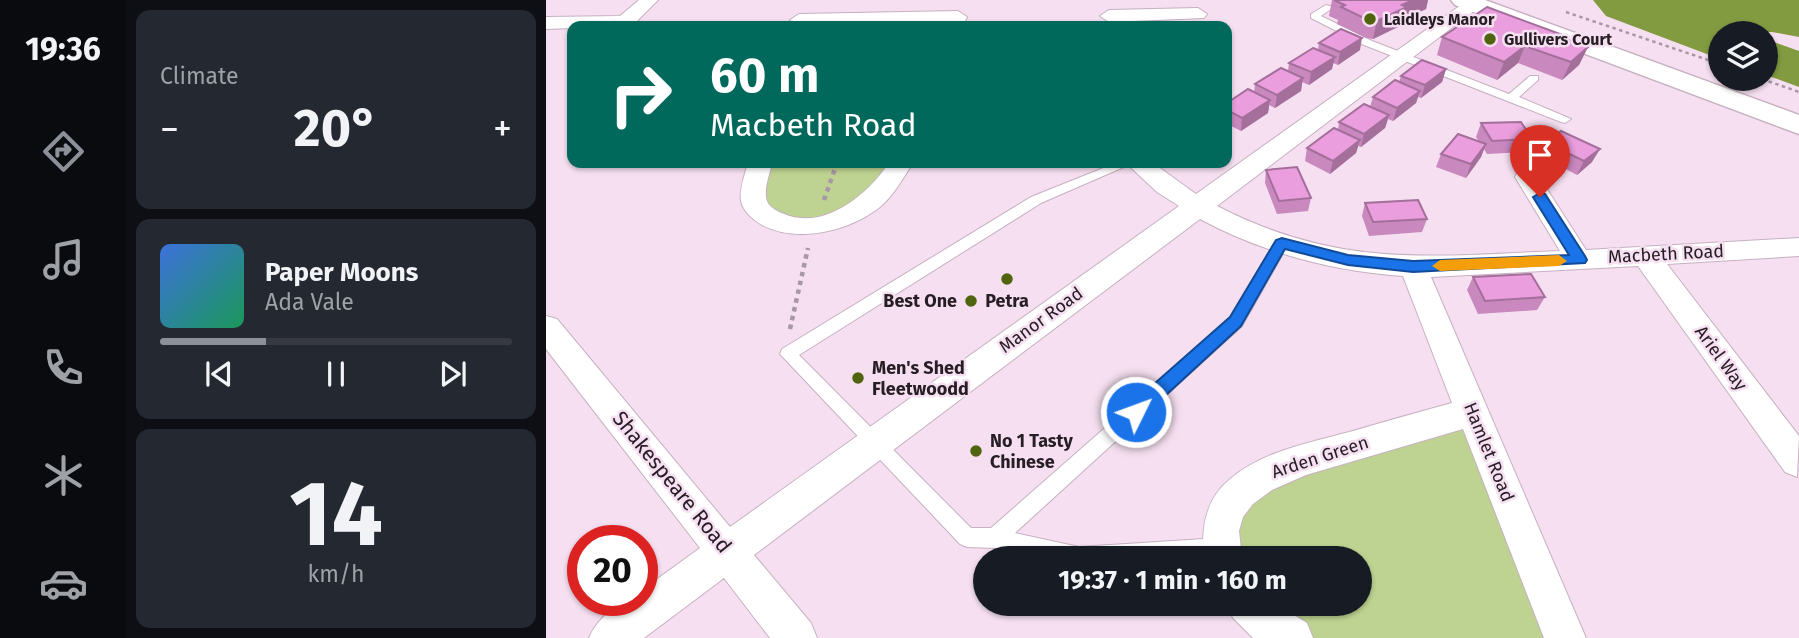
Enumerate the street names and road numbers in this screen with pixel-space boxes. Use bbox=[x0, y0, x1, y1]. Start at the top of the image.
street label: Macbeth Road bbox=[1607, 240, 1725, 268]
street label: Manor Road bbox=[995, 282, 1087, 358]
street label: Ariel Way bbox=[1690, 321, 1752, 395]
street label: Hamlet Road bbox=[1459, 399, 1519, 505]
street label: Shakespeare Road bbox=[607, 406, 737, 558]
street label: Arden Green bbox=[1269, 431, 1371, 483]

